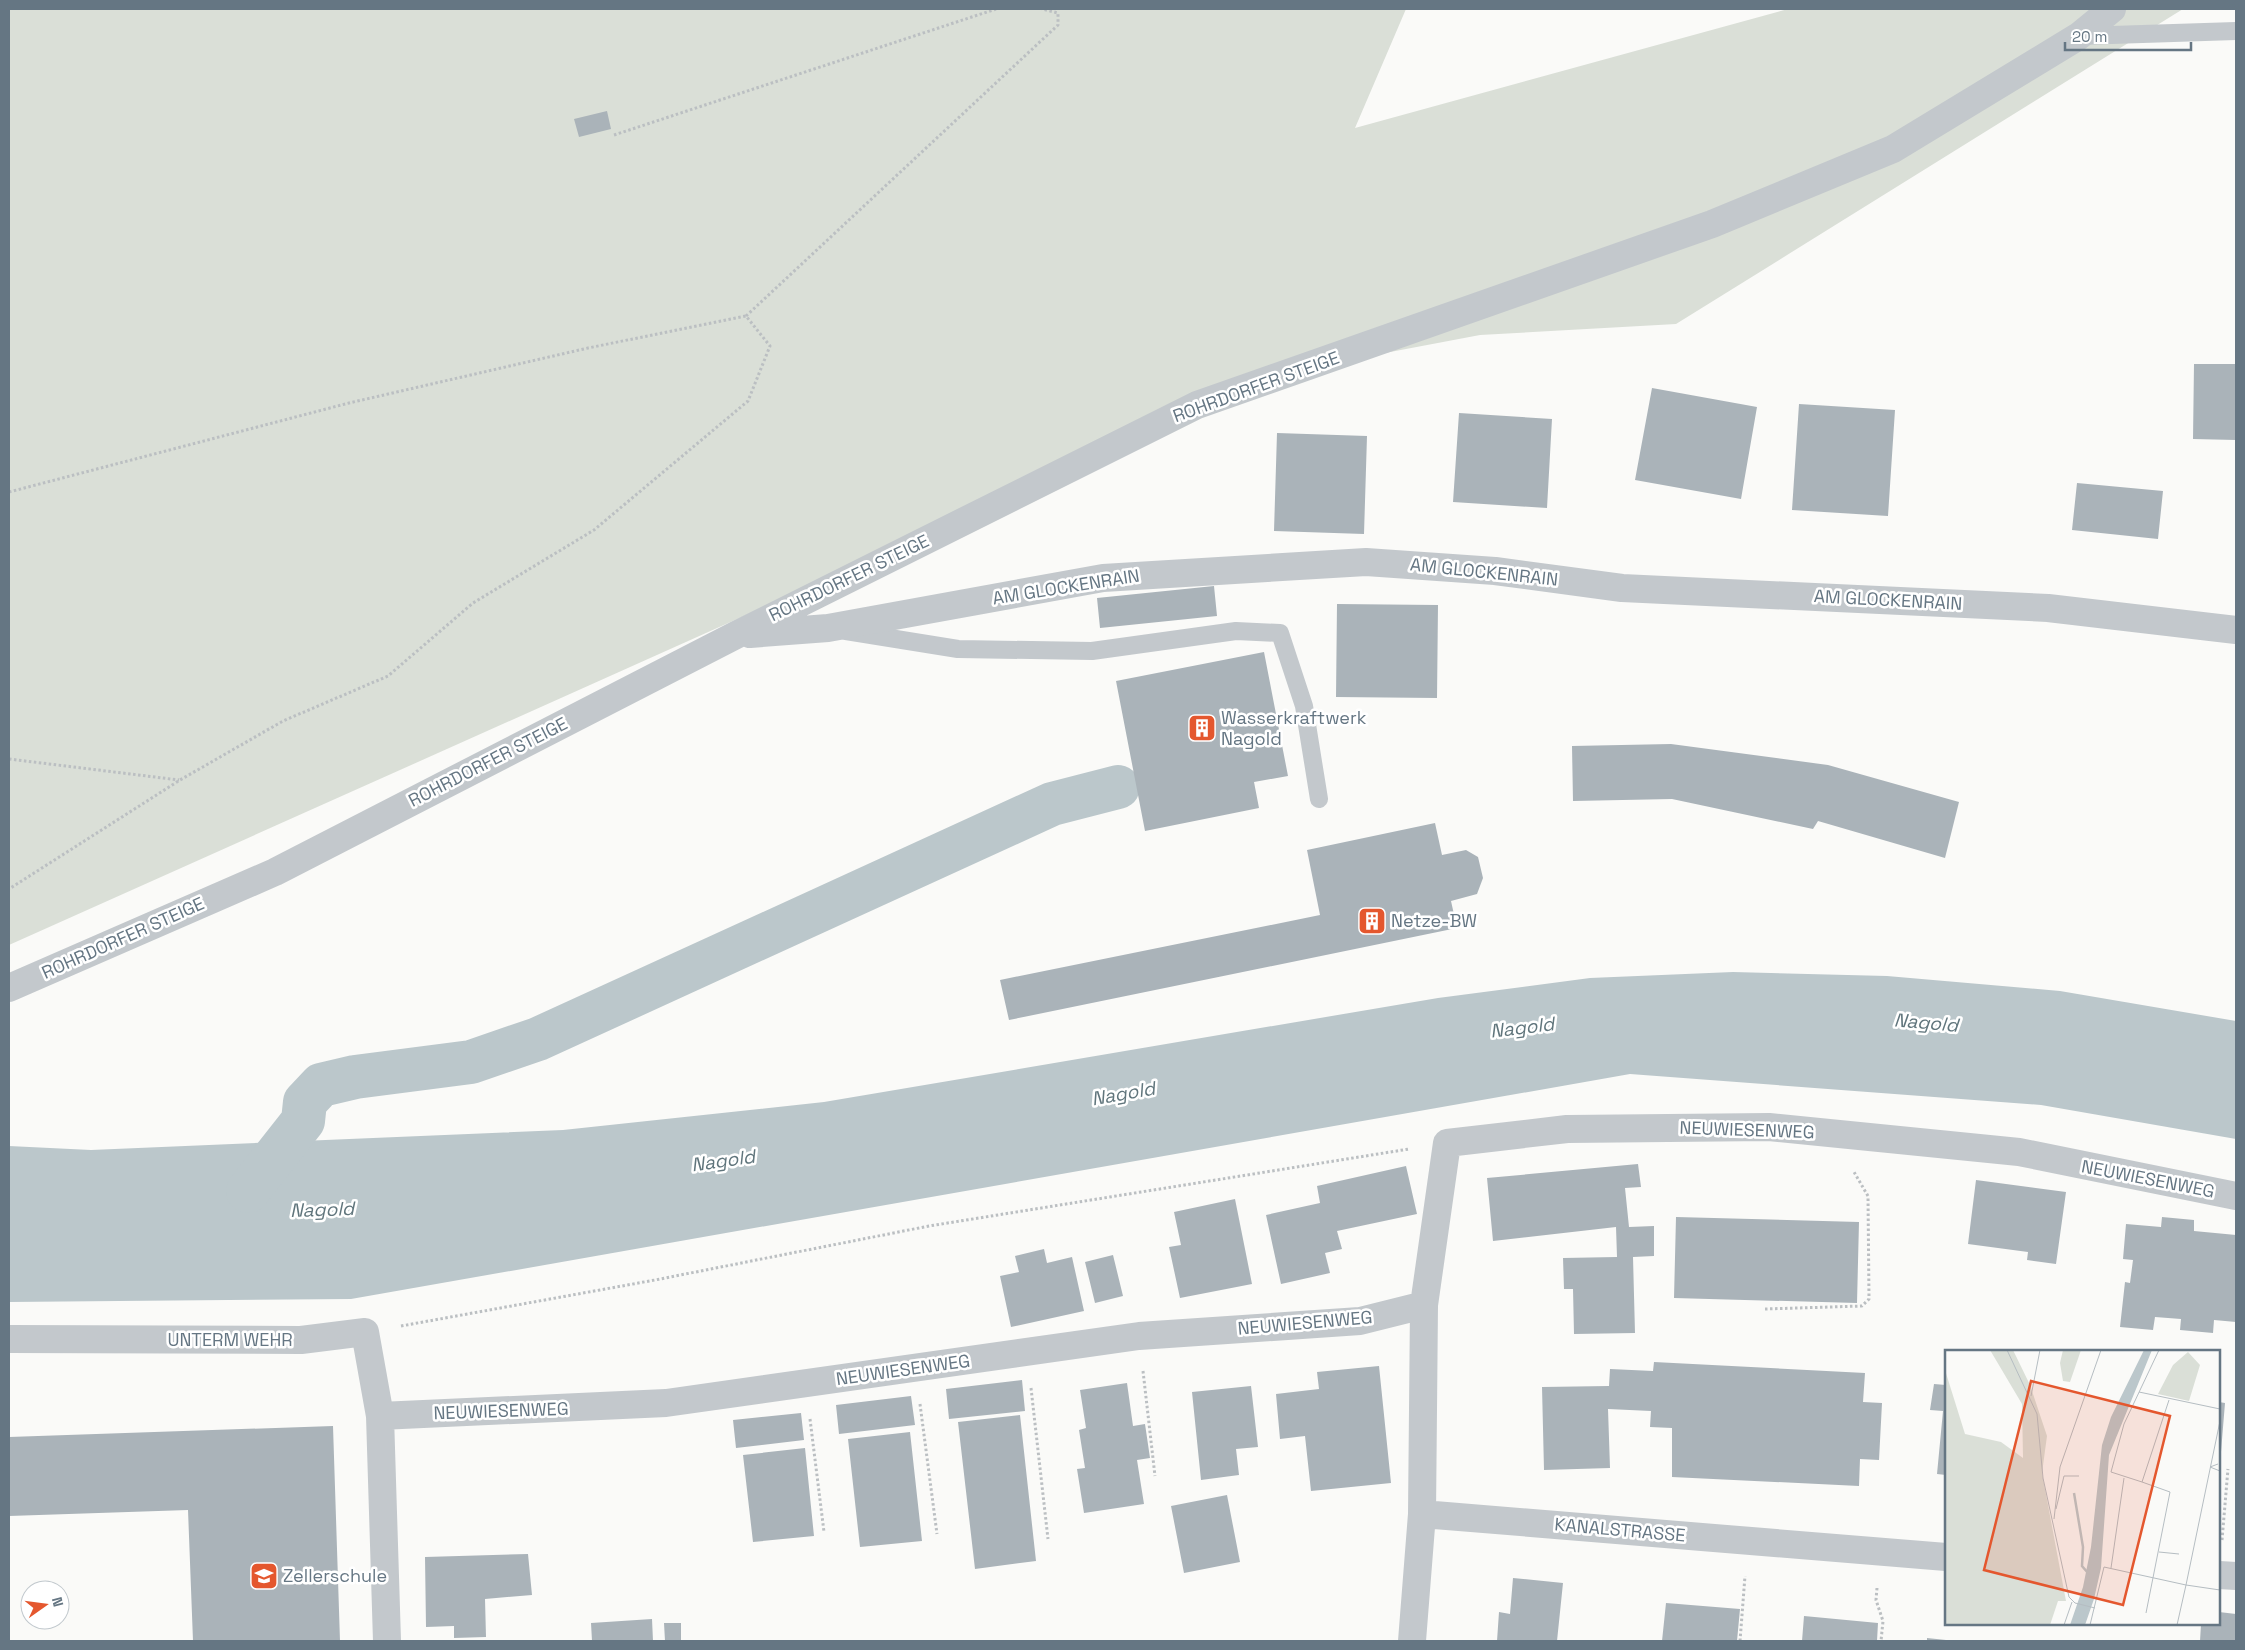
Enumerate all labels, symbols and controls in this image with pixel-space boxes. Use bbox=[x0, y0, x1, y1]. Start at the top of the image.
scale bar bbox=[2065, 20, 2191, 52]
text: 20 m bbox=[2072, 27, 2107, 46]
street label: ROHRDORFER STEIGE bbox=[1170, 346, 1342, 427]
street label: ROHRDORFER STEIGE bbox=[765, 529, 933, 626]
street label: AM GLOCKENRAIN bbox=[1409, 552, 1559, 591]
street label: AM GLOCKENRAIN bbox=[991, 564, 1141, 609]
street label: AM GLOCKENRAIN bbox=[1813, 584, 1963, 615]
place label: Wasserkraftwerk Nagold bbox=[1221, 706, 1367, 750]
street label: ROHRDORFER STEIGE bbox=[404, 712, 571, 812]
building icon: Wasserkraftwerk Nagold bbox=[1187, 713, 1217, 743]
street label: ROHRDORFER STEIGE bbox=[38, 891, 208, 984]
building icon: Netze-BW bbox=[1357, 906, 1387, 936]
place label: Netze-BW bbox=[1391, 909, 1477, 932]
water label: Nagold bbox=[1893, 1007, 1961, 1038]
water label: Nagold bbox=[1489, 1011, 1557, 1044]
water label: Nagold bbox=[1089, 1075, 1159, 1111]
street label: NEUWIESENWEG bbox=[1679, 1116, 1815, 1143]
water label: Nagold bbox=[690, 1143, 758, 1177]
street label: NEUWIESENWEG bbox=[2080, 1154, 2217, 1203]
water label: Nagold bbox=[290, 1196, 356, 1223]
street label: NEUWIESENWEG bbox=[1237, 1305, 1373, 1340]
street label: UNTERM WEHR bbox=[167, 1328, 293, 1351]
street label: NEUWIESENWEG bbox=[834, 1349, 971, 1390]
inset map bbox=[1945, 1350, 2220, 1625]
street label: NEUWIESENWEG bbox=[433, 1397, 569, 1424]
street label: KANALSTRASSE bbox=[1554, 1512, 1686, 1547]
school or university icon: Zellerschule bbox=[249, 1561, 279, 1591]
place label: Zellerschule bbox=[283, 1564, 387, 1587]
north arrow bbox=[20, 1580, 70, 1630]
text: N bbox=[48, 1595, 67, 1609]

